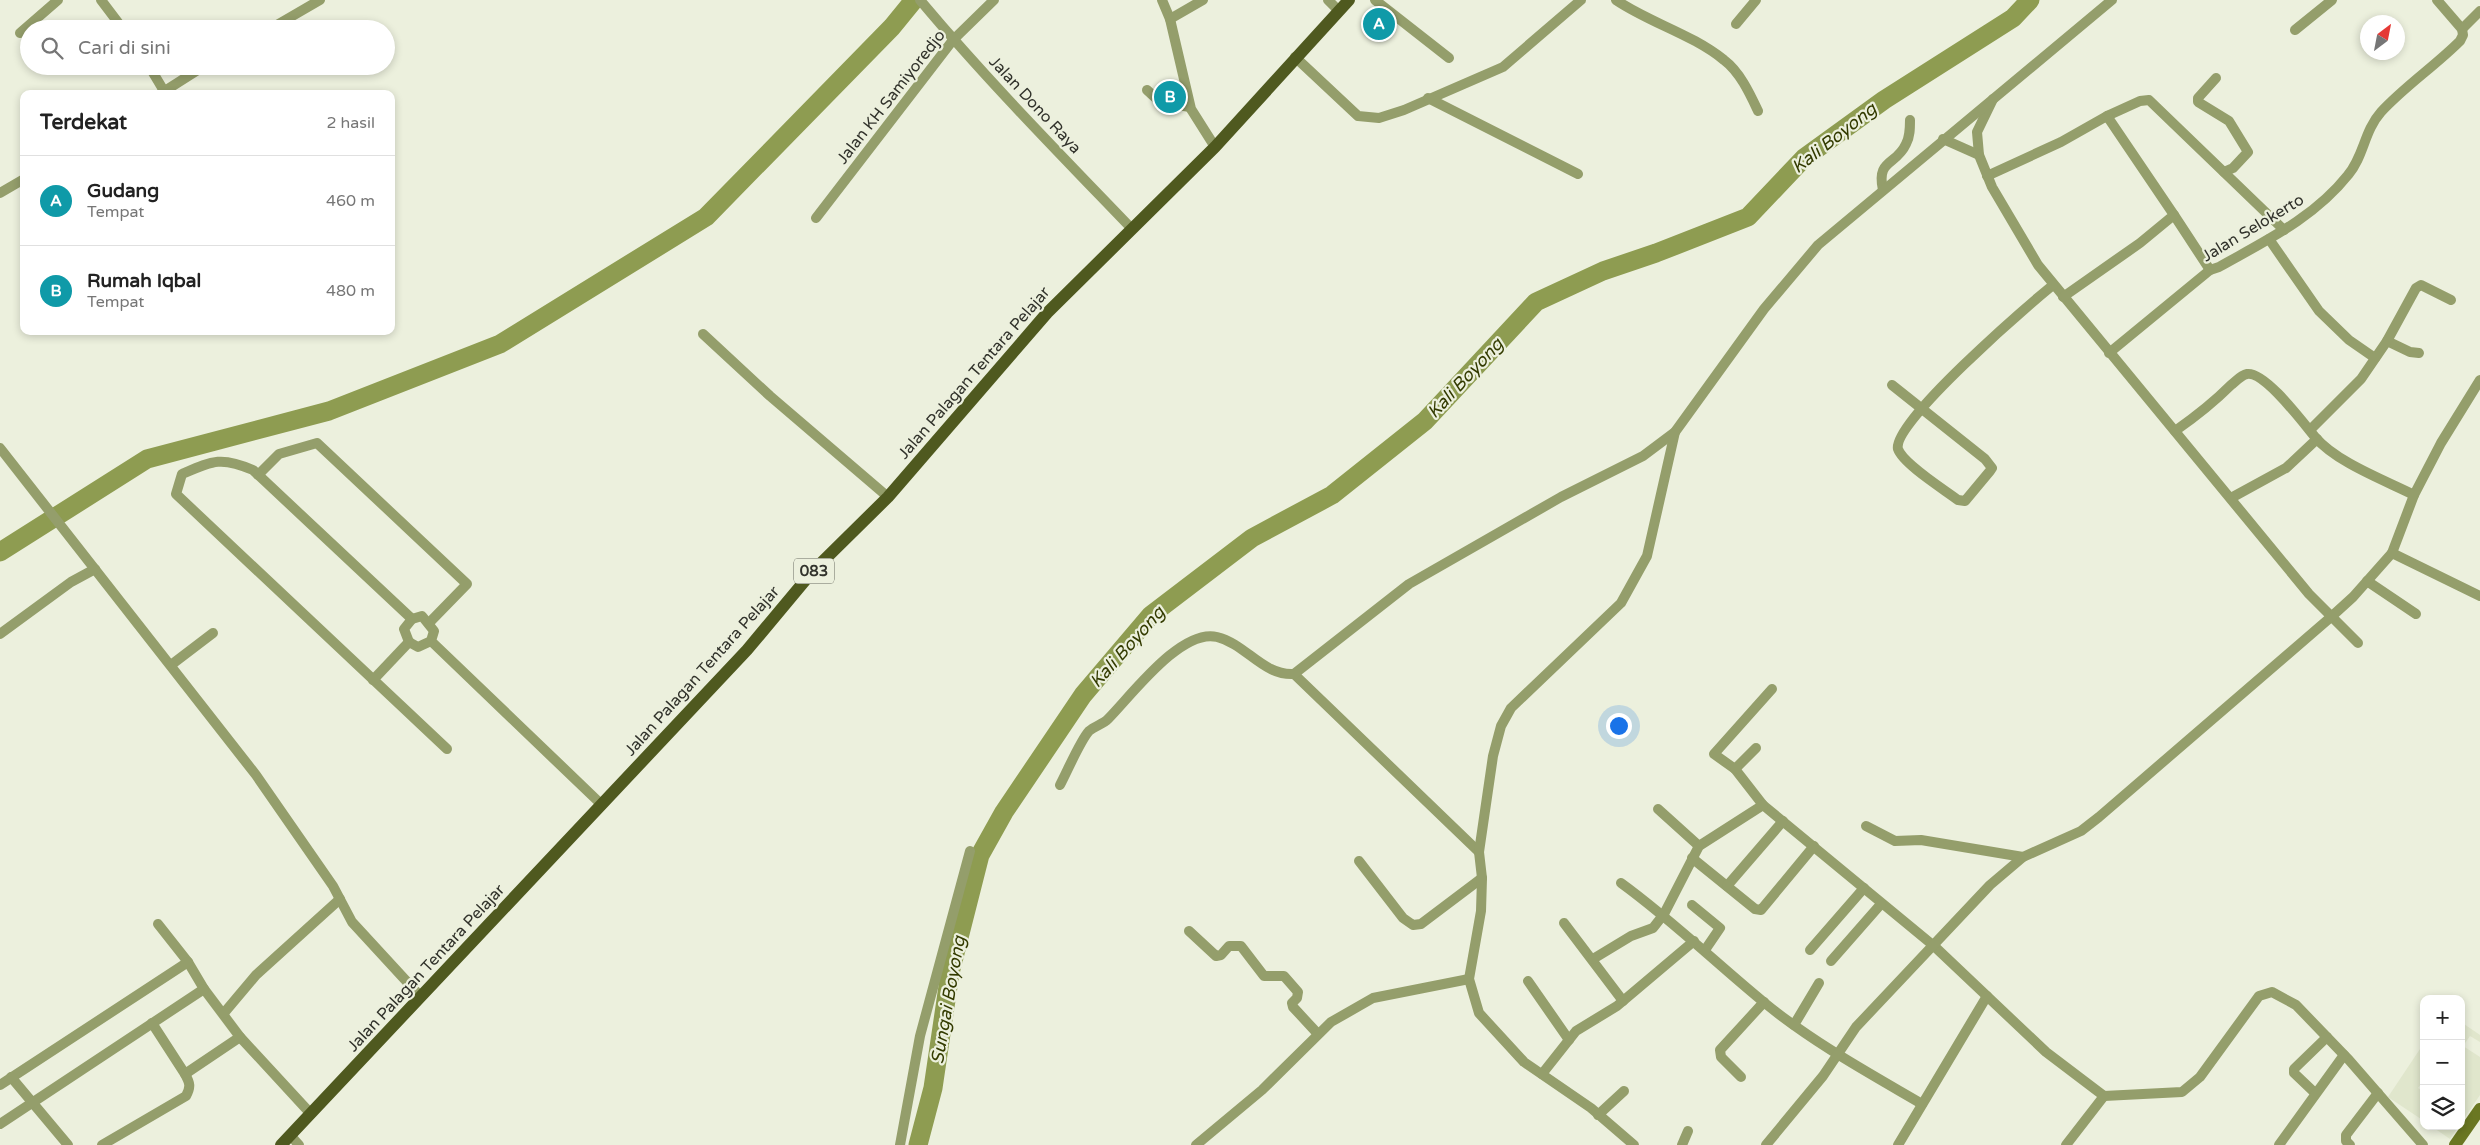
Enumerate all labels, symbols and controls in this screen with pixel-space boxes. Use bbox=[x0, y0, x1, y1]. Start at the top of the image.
pin: A bbox=[1363, 5, 1395, 43]
north arrow bbox=[2360, 15, 2405, 60]
search box bbox=[20, 20, 395, 75]
street label: Jalan KH Samiyoredjo bbox=[832, 26, 950, 168]
icon: search bbox=[38, 34, 66, 62]
text: Cari di sini bbox=[78, 37, 171, 59]
street label: Jalan Dono Raya bbox=[985, 52, 1085, 158]
pin: B bbox=[1154, 78, 1186, 116]
water label: Kali Boyong bbox=[1787, 97, 1882, 178]
text: Terdekat bbox=[40, 110, 127, 135]
text: 2 hasil bbox=[326, 113, 375, 133]
text: Gudang bbox=[87, 180, 159, 202]
street label: Jalan Selokerto bbox=[2198, 190, 2308, 266]
text: A bbox=[50, 191, 62, 211]
text: 460 m bbox=[326, 191, 375, 211]
text: Tempat bbox=[87, 202, 144, 222]
text: Rumah Iqbal bbox=[87, 270, 201, 292]
text: B bbox=[50, 281, 62, 301]
text: 480 m bbox=[326, 281, 375, 301]
street label: Jalan Palagan Tentara Pelajar bbox=[894, 282, 1055, 463]
text: Tempat bbox=[87, 292, 144, 312]
water label: Kali Boyong bbox=[1422, 332, 1509, 423]
road number: 083 bbox=[794, 558, 834, 584]
street label: Jalan Palagan Tentara Pelajar bbox=[620, 581, 784, 760]
water label: Kali Boyong bbox=[1085, 601, 1170, 692]
your location bbox=[1606, 713, 1632, 739]
street label: Jalan Palagan Tentara Pelajar bbox=[343, 879, 510, 1056]
water label: Sungai Boyong bbox=[926, 933, 970, 1066]
map controls bbox=[2420, 995, 2465, 1130]
button: + bbox=[2420, 995, 2465, 1040]
button: − bbox=[2420, 1040, 2465, 1085]
button: layers bbox=[2420, 1085, 2465, 1130]

